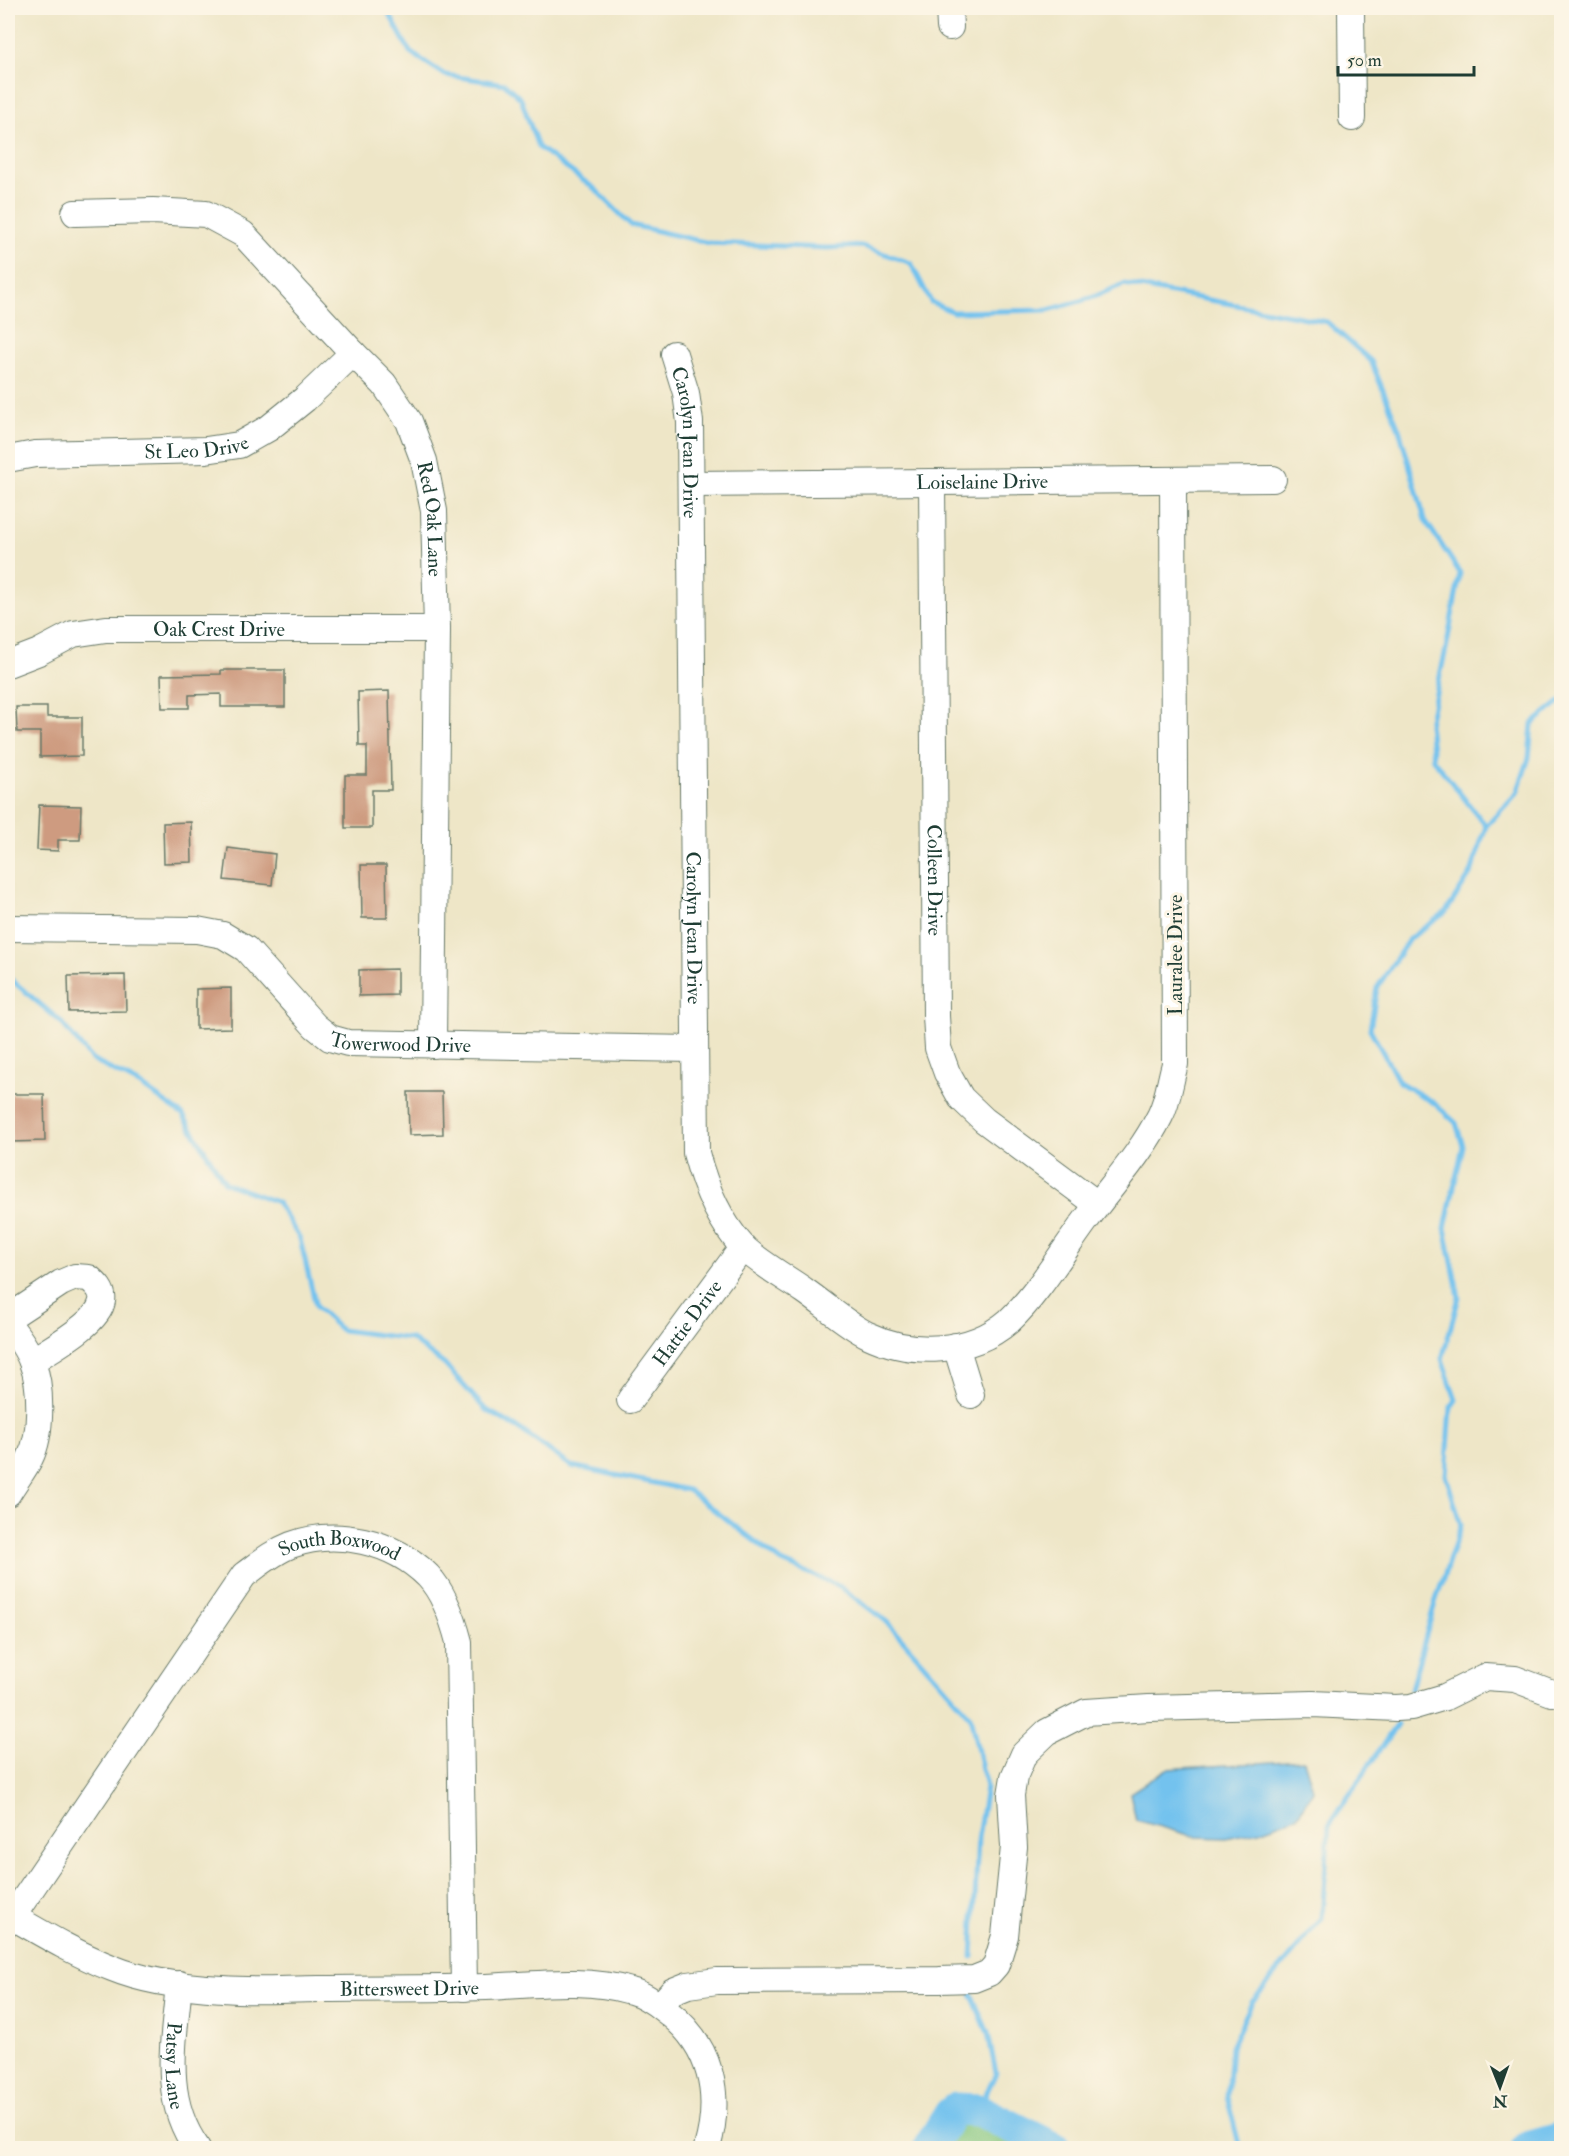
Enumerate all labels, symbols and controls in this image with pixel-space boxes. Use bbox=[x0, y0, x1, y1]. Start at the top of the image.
scale bar bbox=[1338, 39, 1474, 77]
text: 50 m bbox=[1347, 49, 1382, 72]
street label: Carolyn Jean Drive bbox=[666, 363, 703, 518]
street label: St Leo Drive bbox=[144, 430, 254, 464]
street label: Red Oak Lane bbox=[411, 459, 448, 577]
street label: Loiselaine Drive bbox=[916, 469, 1048, 495]
street label: Oak Crest Drive bbox=[153, 617, 285, 642]
street label: Colleen Drive bbox=[922, 824, 947, 936]
street label: Carolyn Jean Drive bbox=[681, 851, 707, 1004]
street label: Lauralee Drive bbox=[1163, 895, 1188, 1015]
street label: Towerwood Drive bbox=[327, 1027, 471, 1058]
street label: Hattie Drive bbox=[647, 1275, 728, 1371]
street label: South Boxwood bbox=[274, 1525, 405, 1566]
street label: Bittersweet Drive bbox=[339, 1975, 479, 2002]
street label: Patsy Lane bbox=[160, 2021, 190, 2112]
north arrow bbox=[1470, 2057, 1530, 2117]
text: N bbox=[1492, 2091, 1509, 2111]

